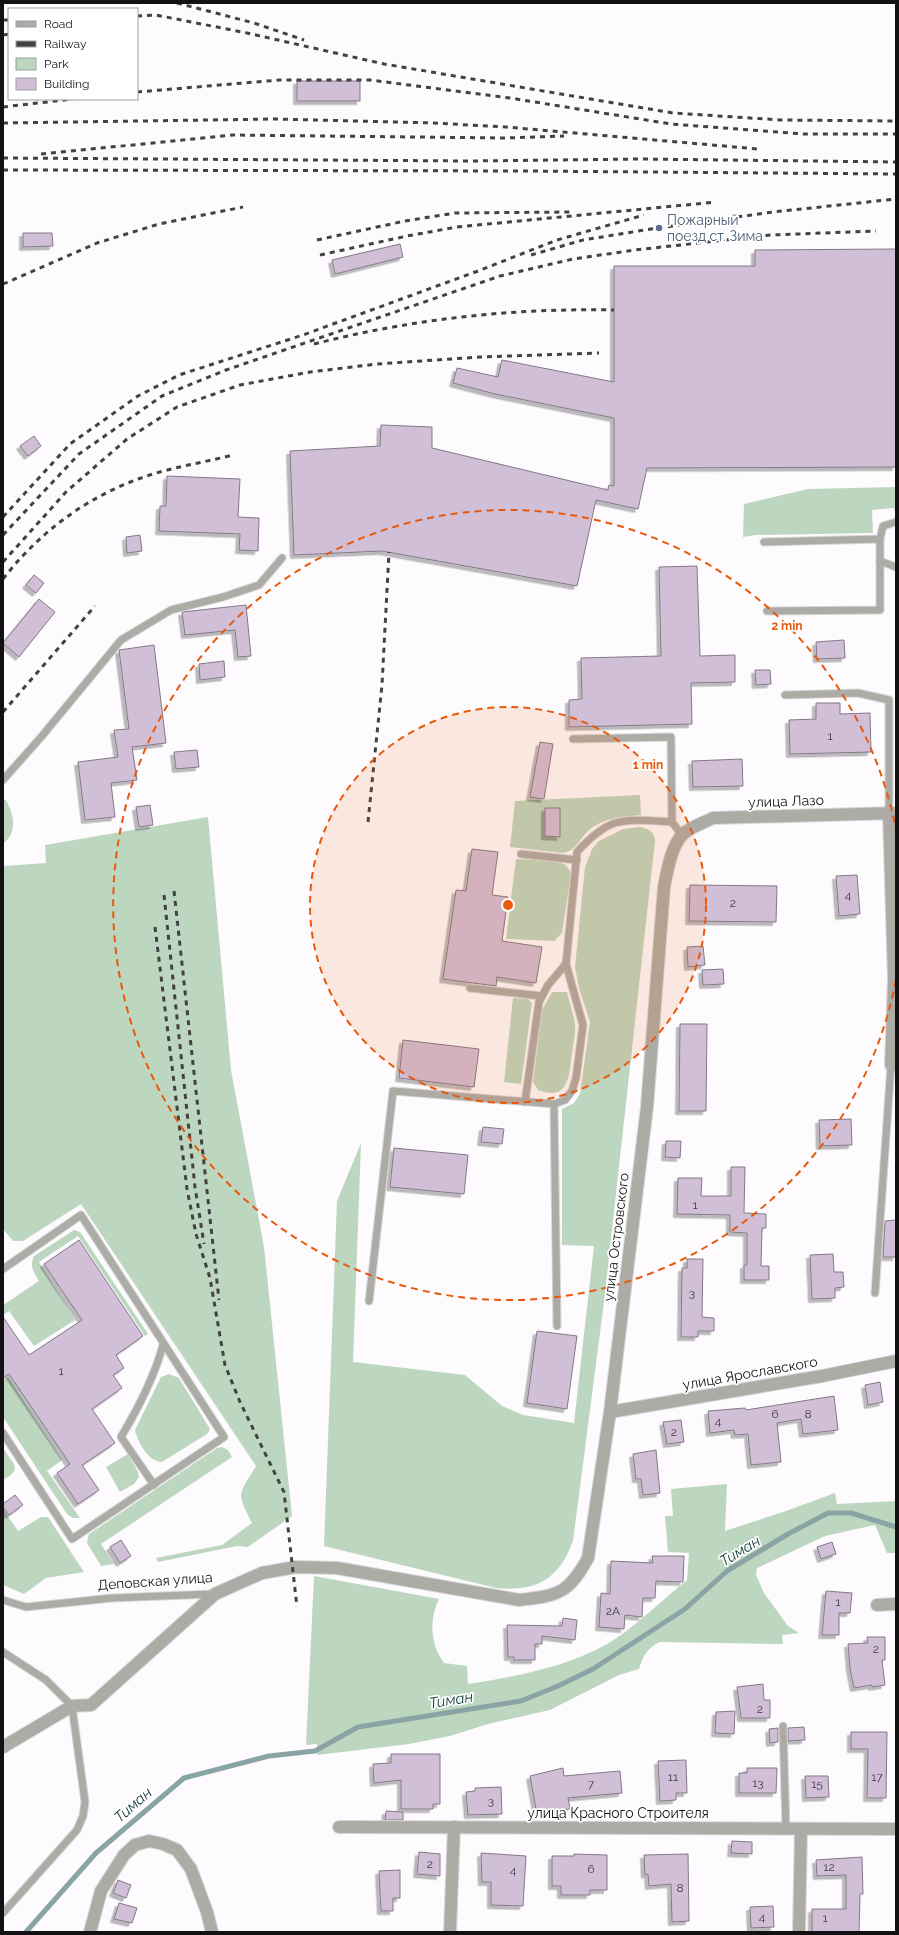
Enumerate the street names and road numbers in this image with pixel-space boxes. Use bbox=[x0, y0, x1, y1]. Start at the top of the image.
street label: улица Лазо bbox=[748, 792, 824, 810]
street label: улица Островского bbox=[600, 1172, 632, 1302]
street label: улица Ярославского bbox=[681, 1353, 819, 1393]
street label: Деповская улица bbox=[97, 1569, 213, 1593]
street label: улица Красного Строителя bbox=[527, 1805, 709, 1821]

